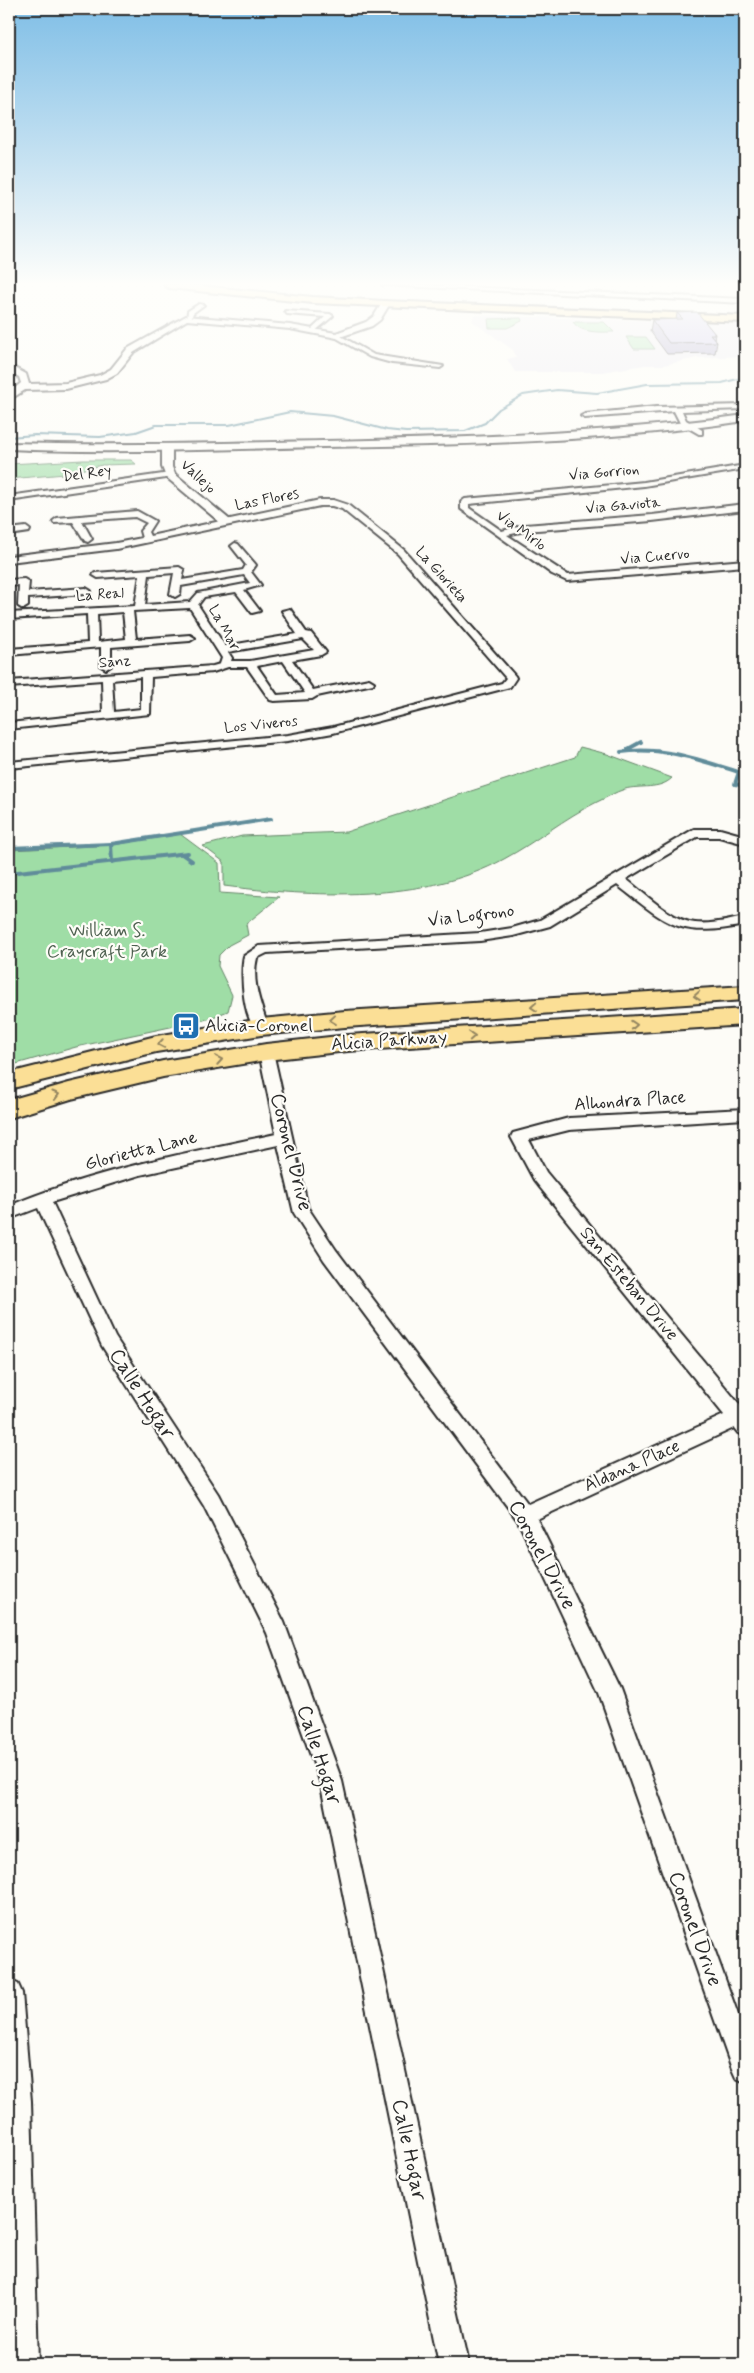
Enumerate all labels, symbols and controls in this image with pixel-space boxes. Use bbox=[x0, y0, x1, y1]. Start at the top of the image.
street label: Vallejo bbox=[176, 456, 220, 499]
street label: Via Gorrion bbox=[568, 460, 640, 486]
street label: Del Rey bbox=[61, 461, 113, 487]
street label: Las Flores bbox=[233, 484, 301, 516]
street label: Via Gaviota bbox=[585, 493, 662, 519]
street label: Via Mirlo bbox=[492, 506, 550, 556]
street label: La Glorieta bbox=[410, 543, 472, 607]
street label: Via Cuervo bbox=[620, 544, 690, 570]
street label: La Real bbox=[75, 583, 125, 607]
street label: La Mar bbox=[203, 602, 245, 654]
street label: Sanz bbox=[98, 651, 132, 673]
street label: Los Viveros bbox=[223, 711, 299, 739]
street label: Via Logrono bbox=[426, 899, 516, 935]
park label: William S. Craycraft Park bbox=[47, 919, 167, 964]
one-way arrow bbox=[692, 990, 700, 1001]
one-way arrow bbox=[530, 1002, 538, 1013]
bus stop icon: Alicia-Coronel bbox=[171, 1011, 201, 1041]
place label: Alicia-Coronel bbox=[205, 1014, 313, 1038]
one-way arrow bbox=[329, 1014, 337, 1025]
one-way arrow bbox=[630, 1019, 638, 1030]
street label: Alicia Parkway bbox=[330, 1025, 448, 1057]
one-way arrow bbox=[468, 1031, 476, 1042]
one-way arrow bbox=[157, 1038, 166, 1048]
one-way arrow bbox=[214, 1055, 223, 1065]
street label: Alhondra Place bbox=[573, 1085, 687, 1117]
one-way arrow bbox=[51, 1090, 60, 1101]
street label: Coronel Drive bbox=[263, 1090, 319, 1214]
street label: Glorietta Lane bbox=[82, 1125, 200, 1177]
street label: San Esteban Drive bbox=[574, 1222, 684, 1346]
street label: Calle Hogar bbox=[101, 1343, 182, 1446]
street label: Aldana Place bbox=[580, 1434, 684, 1498]
street label: Coronel Drive bbox=[501, 1495, 583, 1615]
street label: Calle Hogar bbox=[288, 1702, 348, 1809]
street label: Coronel Drive bbox=[661, 1868, 729, 1990]
street label: Calle Hogar bbox=[383, 2097, 433, 2204]

